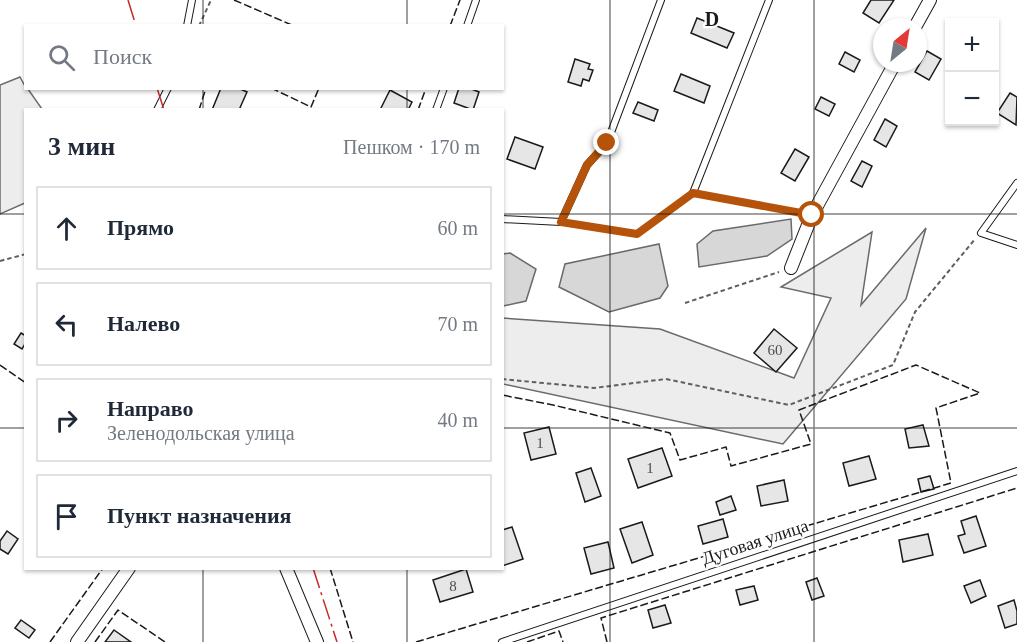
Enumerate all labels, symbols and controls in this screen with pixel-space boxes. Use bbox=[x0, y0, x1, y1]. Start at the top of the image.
text: D bbox=[705, 8, 719, 30]
north arrow bbox=[873, 18, 927, 72]
map controls bbox=[945, 18, 999, 126]
button: + bbox=[945, 18, 999, 72]
search box bbox=[24, 24, 504, 90]
icon: search bbox=[45, 41, 78, 74]
text: Поиск bbox=[93, 44, 152, 69]
button: − bbox=[945, 72, 999, 126]
route end bbox=[593, 129, 619, 155]
text: 3 мин bbox=[48, 132, 115, 161]
text: Пешком · 170 m bbox=[343, 136, 480, 158]
route start bbox=[798, 201, 824, 227]
icon: ahead bbox=[50, 212, 83, 245]
text: Прямо bbox=[107, 215, 174, 240]
text: 60 m bbox=[437, 217, 478, 239]
icon: left bbox=[50, 308, 83, 341]
text: Налево bbox=[107, 311, 180, 336]
text: 70 m bbox=[437, 313, 478, 335]
house number: 60 bbox=[768, 342, 783, 358]
text: Направо bbox=[107, 396, 193, 421]
icon: right bbox=[50, 404, 83, 437]
text: 40 m bbox=[437, 409, 478, 431]
text: Зеленодольская улица bbox=[107, 422, 295, 444]
house number: 1 bbox=[536, 435, 544, 451]
house number: 1 bbox=[646, 460, 654, 476]
icon: arrive bbox=[50, 500, 83, 533]
text: Пункт назначения bbox=[107, 503, 292, 528]
street label: Дуговая улица bbox=[699, 515, 811, 569]
house number: 8 bbox=[449, 578, 457, 594]

